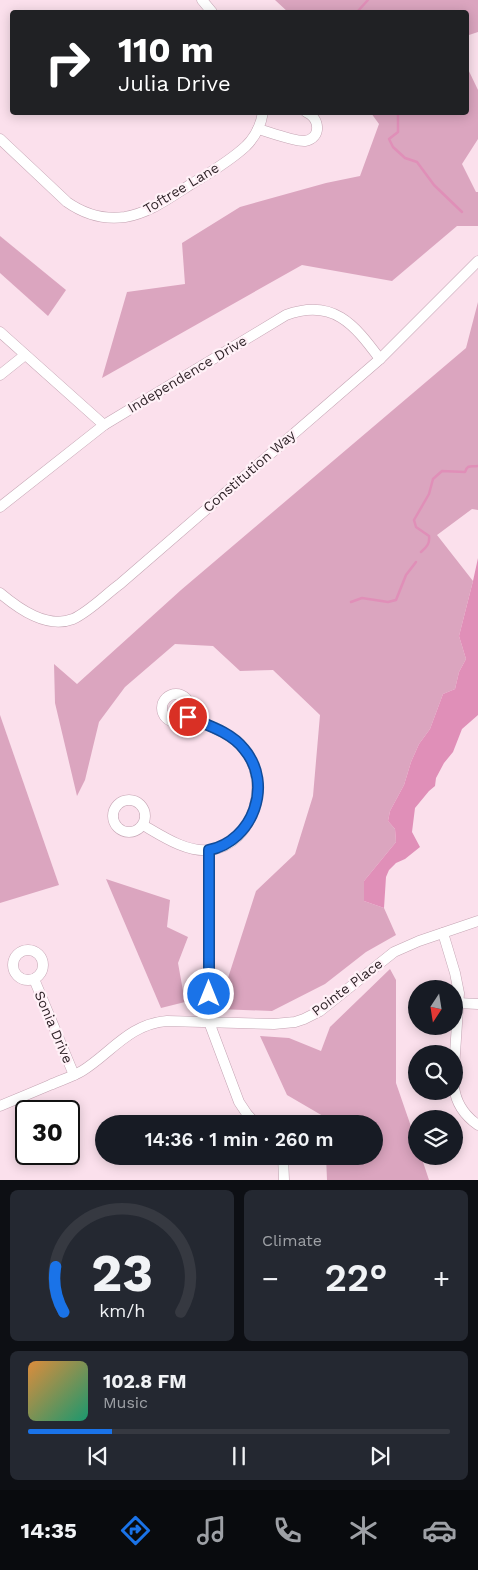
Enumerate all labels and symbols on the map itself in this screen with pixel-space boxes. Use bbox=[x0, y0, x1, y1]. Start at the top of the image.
street label: Toftree Lane bbox=[140, 159, 222, 217]
street label: Independence Drive bbox=[125, 332, 249, 416]
street label: Constitution Way bbox=[200, 426, 299, 515]
pin bbox=[167, 696, 209, 738]
street label: Pointe Place bbox=[308, 955, 386, 1019]
position arrow bbox=[182, 967, 234, 1019]
north arrow bbox=[408, 980, 462, 1035]
street label: Sonia Drive bbox=[32, 988, 76, 1066]
speed limit sign: 30 bbox=[15, 1100, 80, 1165]

